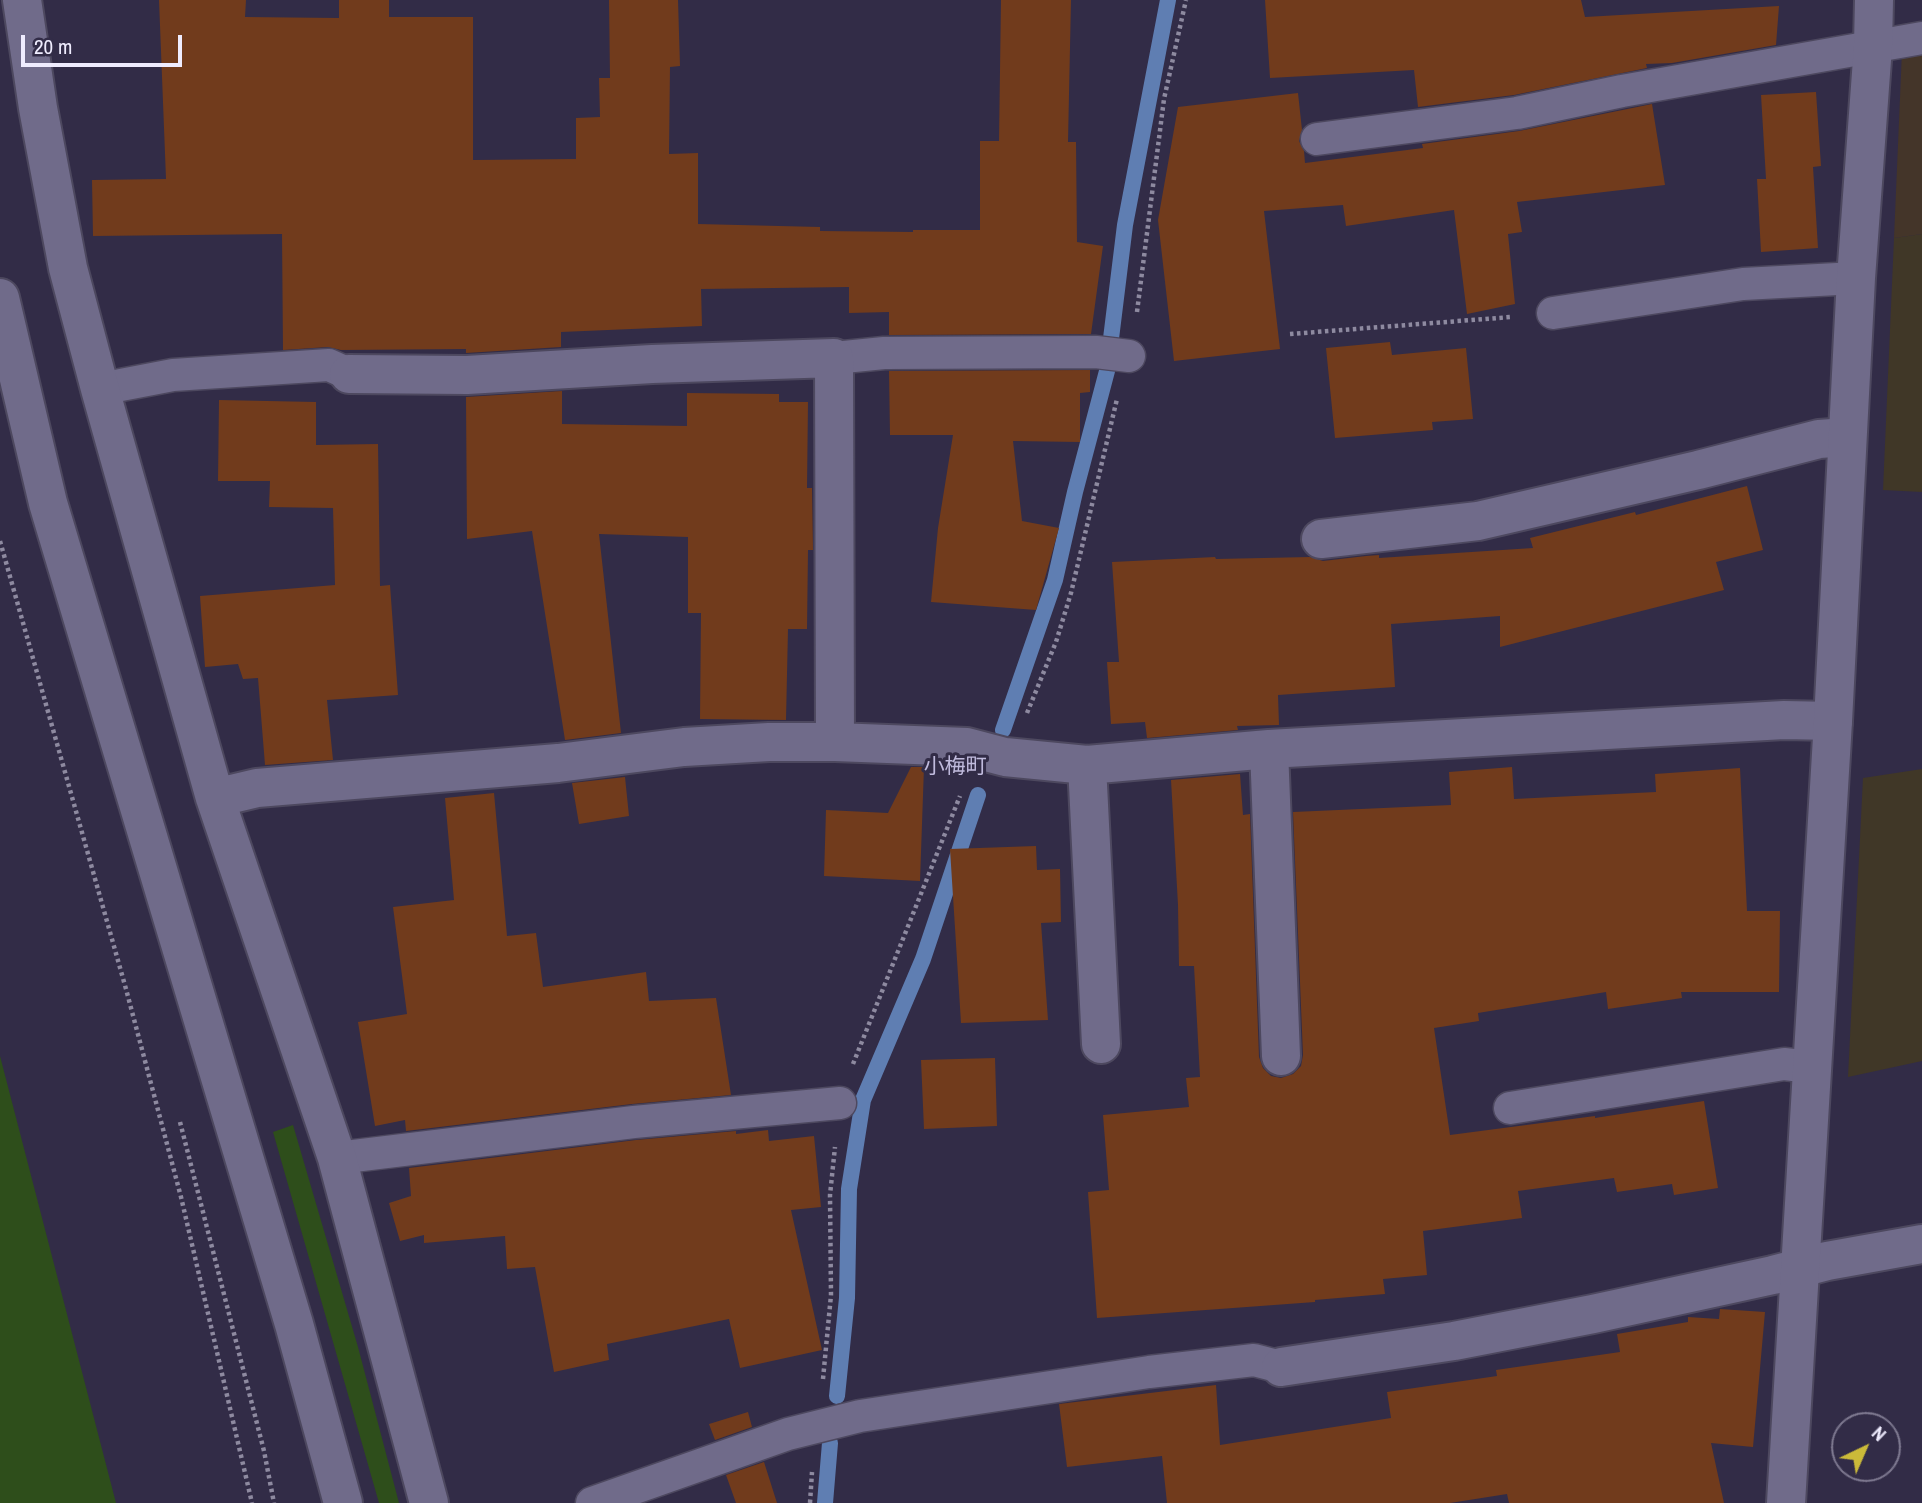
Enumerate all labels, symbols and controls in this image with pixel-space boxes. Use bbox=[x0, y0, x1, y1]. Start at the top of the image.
scale bar bbox=[24, 21, 186, 65]
text: 20 m bbox=[34, 32, 72, 61]
district label: 小梅町 bbox=[924, 754, 986, 780]
north arrow bbox=[1831, 1412, 1901, 1482]
text: N bbox=[1866, 1420, 1892, 1447]

